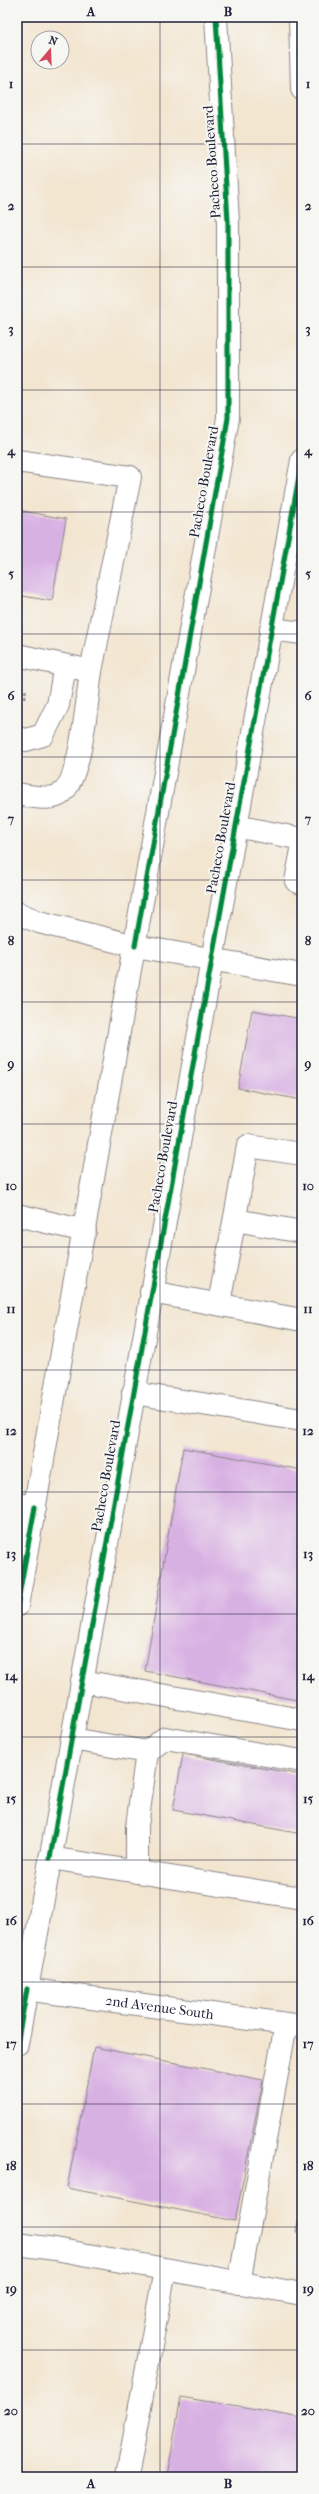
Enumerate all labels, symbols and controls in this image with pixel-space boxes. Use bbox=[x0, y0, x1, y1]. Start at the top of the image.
text: A bbox=[86, 4, 96, 19]
text: B bbox=[224, 4, 233, 19]
north arrow bbox=[30, 30, 70, 70]
text: N bbox=[47, 34, 60, 49]
text: 1 bbox=[9, 76, 14, 91]
text: 1 bbox=[306, 76, 311, 91]
street label: Pacheco Boulevard bbox=[200, 105, 224, 219]
text: 2 bbox=[8, 198, 15, 213]
text: 2 bbox=[305, 198, 312, 213]
text: 3 bbox=[8, 321, 14, 337]
text: 3 bbox=[305, 321, 311, 337]
street label: Pacheco Boulevard bbox=[186, 424, 222, 539]
text: 4 bbox=[6, 443, 16, 459]
text: 4 bbox=[303, 443, 313, 459]
text: 5 bbox=[8, 566, 14, 581]
text: 5 bbox=[305, 566, 311, 581]
text: 6 bbox=[7, 688, 15, 703]
text: 6 bbox=[304, 688, 312, 703]
street label: Pacheco Boulevard bbox=[203, 780, 239, 895]
text: 7 bbox=[7, 811, 15, 826]
text: 7 bbox=[304, 811, 312, 826]
text: 8 bbox=[8, 933, 15, 948]
text: 8 bbox=[305, 933, 312, 948]
text: 9 bbox=[7, 1056, 15, 1072]
text: 9 bbox=[304, 1056, 312, 1072]
street label: Pacheco Boulevard bbox=[145, 1099, 181, 1214]
text: 10 bbox=[5, 1178, 17, 1193]
text: 10 bbox=[302, 1178, 314, 1193]
text: 11 bbox=[6, 1301, 16, 1316]
text: 11 bbox=[303, 1301, 313, 1316]
street label: Pacheco Boulevard bbox=[88, 1418, 124, 1533]
text: 12 bbox=[5, 1423, 17, 1438]
text: 12 bbox=[302, 1423, 314, 1438]
text: 13 bbox=[6, 1546, 16, 1562]
text: 13 bbox=[303, 1546, 313, 1562]
text: 14 bbox=[5, 1668, 18, 1684]
text: 14 bbox=[302, 1668, 315, 1684]
text: 15 bbox=[6, 1791, 16, 1806]
text: 15 bbox=[303, 1791, 313, 1806]
text: 16 bbox=[5, 1913, 18, 1928]
text: 16 bbox=[302, 1913, 315, 1928]
street label: 2nd Avenue South bbox=[105, 1991, 215, 2023]
text: 17 bbox=[6, 2036, 17, 2051]
text: 17 bbox=[303, 2036, 314, 2051]
text: 18 bbox=[5, 2158, 17, 2173]
text: 18 bbox=[302, 2158, 314, 2173]
text: 19 bbox=[5, 2281, 17, 2297]
text: 19 bbox=[302, 2281, 314, 2297]
text: 20 bbox=[4, 2403, 18, 2418]
text: 20 bbox=[301, 2403, 315, 2418]
text: A bbox=[86, 2476, 96, 2491]
text: B bbox=[224, 2476, 233, 2491]

